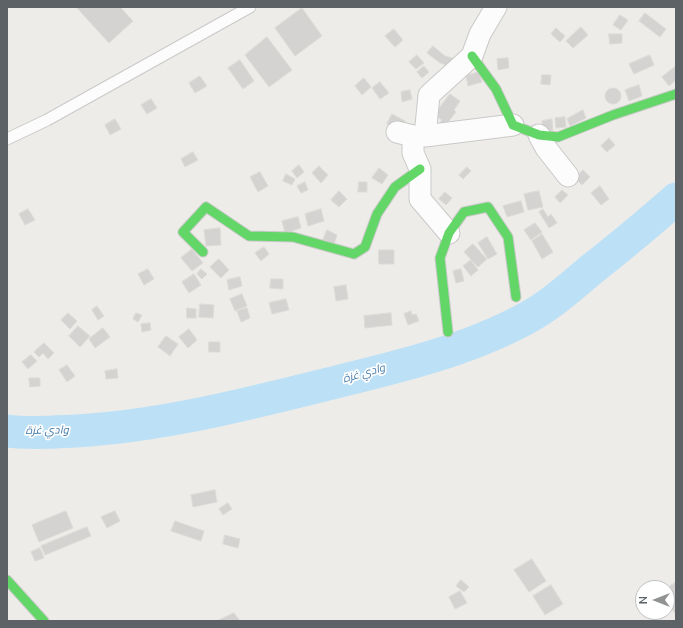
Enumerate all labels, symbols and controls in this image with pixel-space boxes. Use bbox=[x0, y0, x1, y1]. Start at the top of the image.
water label: وادي غزة bbox=[341, 362, 387, 386]
water label: وادي غزة bbox=[25, 424, 69, 438]
north arrow bbox=[635, 580, 675, 620]
text: N bbox=[636, 596, 651, 604]

